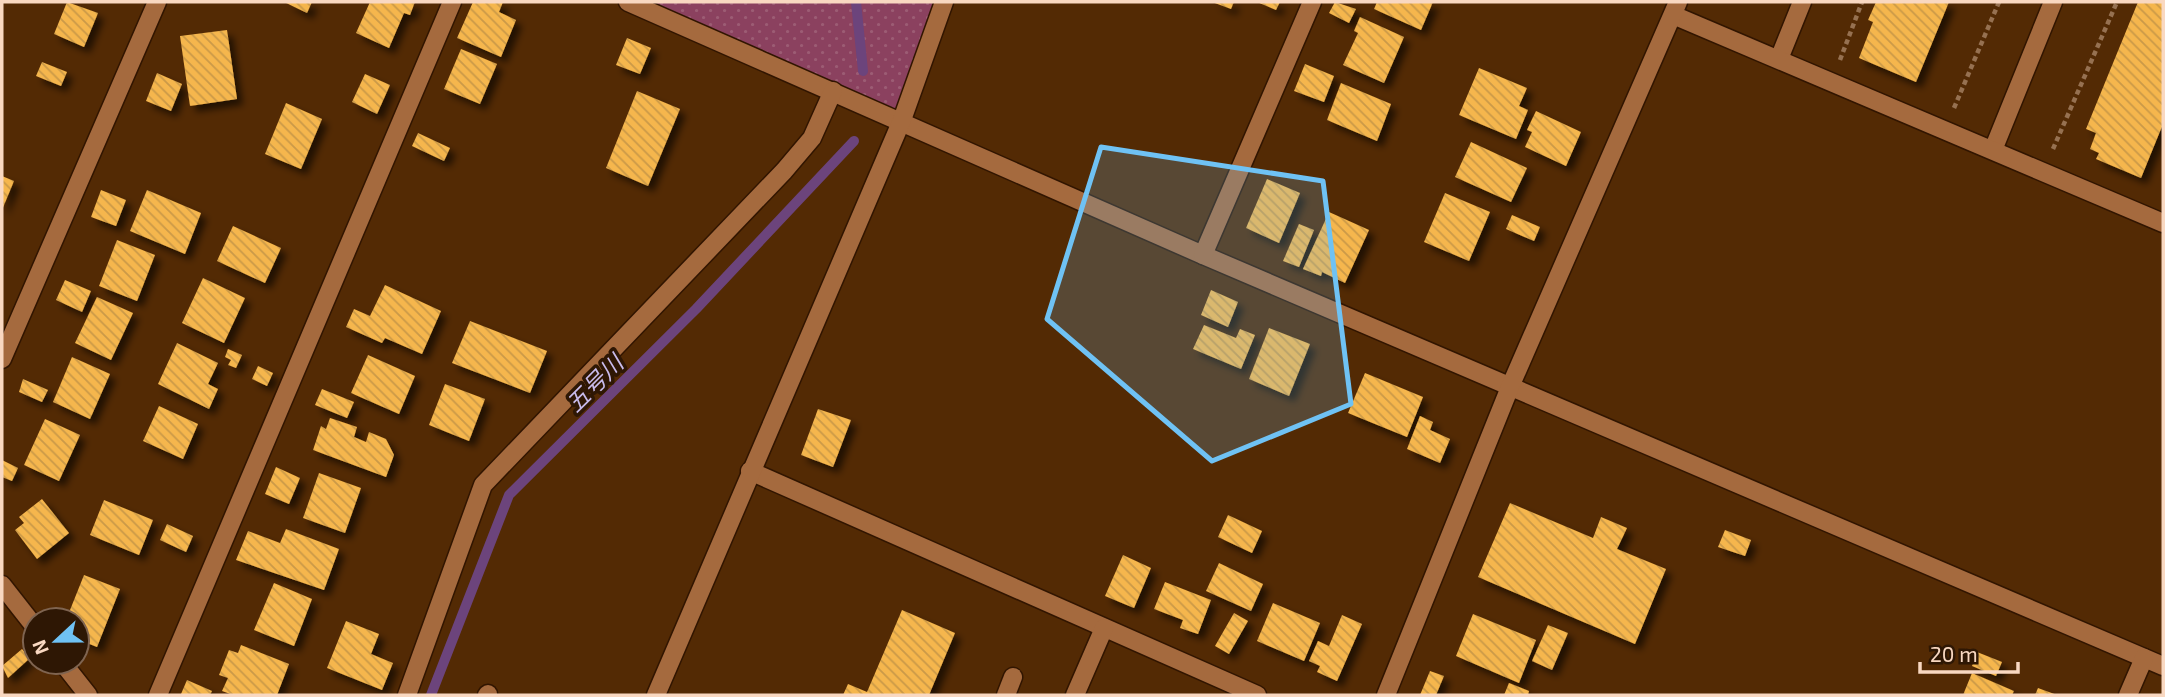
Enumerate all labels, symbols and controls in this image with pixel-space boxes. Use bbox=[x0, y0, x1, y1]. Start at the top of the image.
water label: 五号川 bbox=[560, 347, 630, 417]
north arrow bbox=[21, 606, 91, 676]
scale bar bbox=[1920, 630, 2018, 674]
text: N bbox=[27, 637, 53, 658]
text: 20 m bbox=[1930, 641, 1978, 666]

